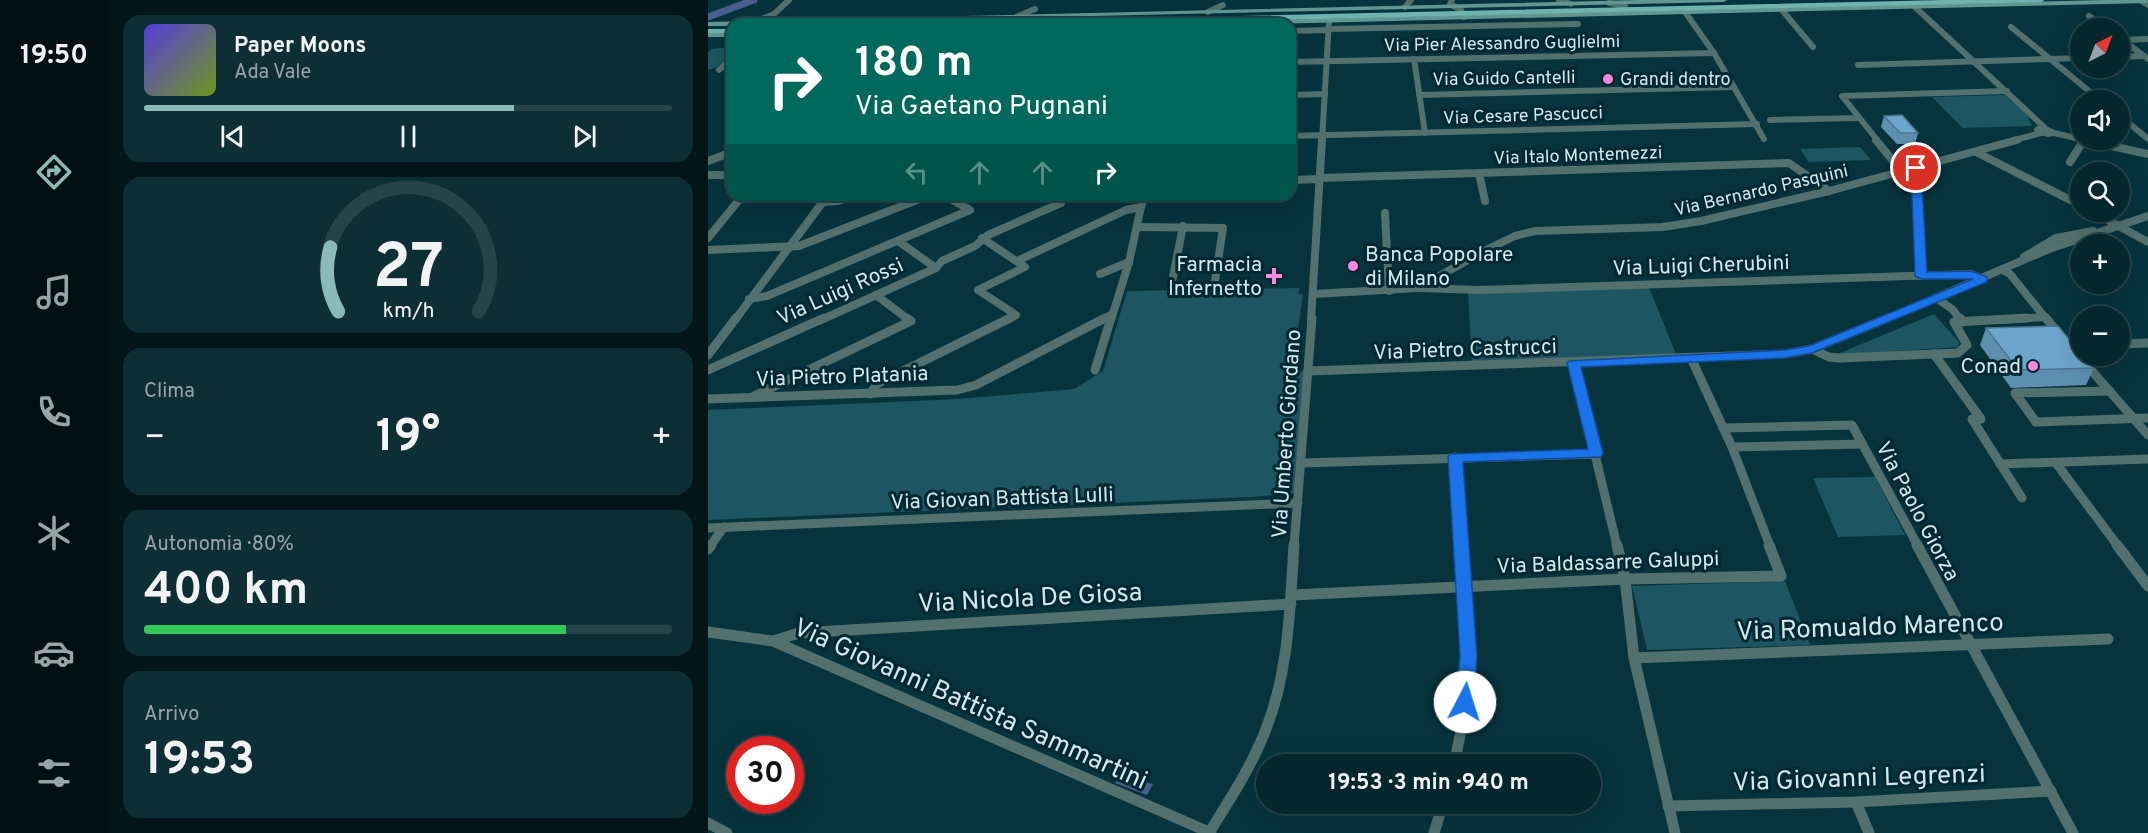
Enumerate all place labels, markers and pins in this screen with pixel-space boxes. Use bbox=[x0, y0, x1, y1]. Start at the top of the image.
place label: Grandi dentro bbox=[1620, 69, 1731, 92]
marker: Grandi dentro bbox=[1601, 72, 1615, 86]
pin bbox=[1890, 142, 1941, 193]
place label: Banca Popolare di Milano bbox=[1365, 242, 1513, 293]
place label: Farmacia Infernetto bbox=[1168, 252, 1262, 303]
marker: Banca Popolare di Milano bbox=[1346, 259, 1360, 273]
marker: Farmacia Infernetto bbox=[1267, 269, 1281, 283]
place label: Conad bbox=[1961, 354, 2021, 381]
marker: Conad bbox=[2026, 359, 2040, 373]

